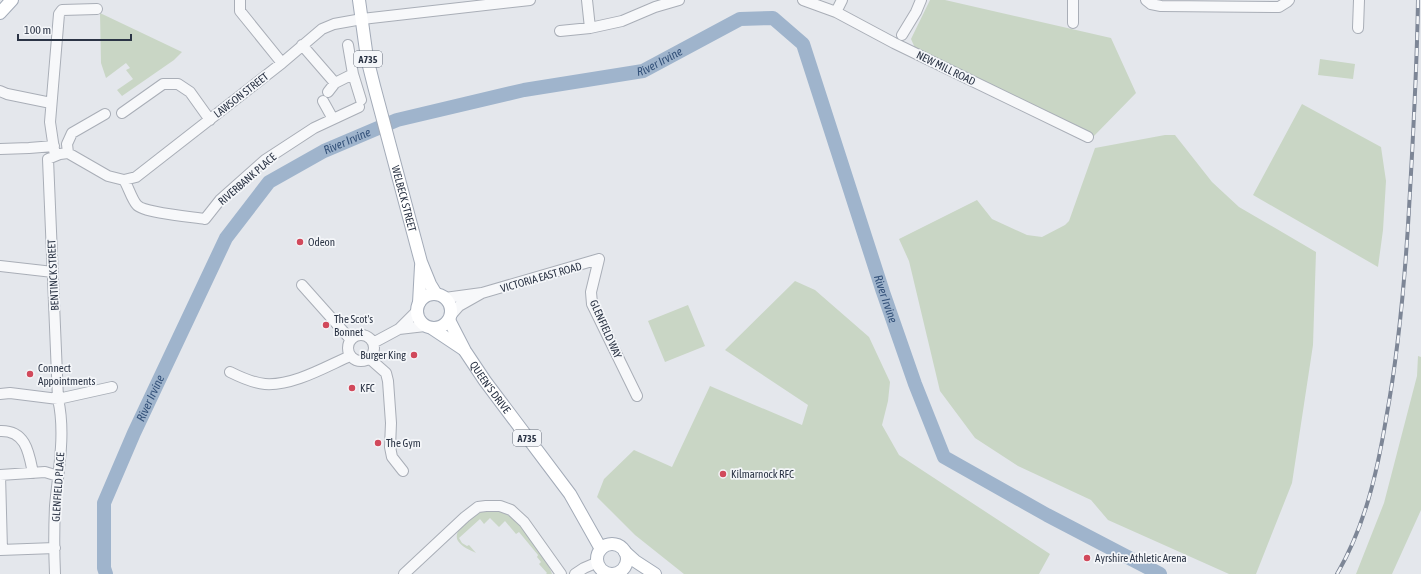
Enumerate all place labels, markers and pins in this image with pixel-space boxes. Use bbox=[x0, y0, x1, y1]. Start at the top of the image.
place label: Odeon bbox=[308, 236, 335, 248]
marker: Odeon bbox=[295, 237, 305, 247]
place label: The Scot's Bonnet bbox=[334, 313, 373, 338]
marker: The Scot's Bonnet bbox=[321, 320, 331, 330]
place label: Burger King bbox=[360, 349, 406, 361]
marker: Burger King bbox=[409, 350, 419, 360]
place label: Connect Appointments bbox=[38, 362, 95, 387]
marker: Connect Appointments bbox=[25, 369, 35, 379]
place label: KFC bbox=[360, 382, 375, 394]
marker: KFC bbox=[347, 383, 357, 393]
place label: The Gym bbox=[386, 437, 421, 449]
marker: The Gym bbox=[373, 438, 383, 448]
place label: Kilmarnock RFC bbox=[731, 468, 794, 480]
marker: Kilmarnock RFC bbox=[718, 469, 728, 479]
place label: Ayrshire Athletic Arena bbox=[1095, 552, 1187, 564]
marker: Ayrshire Athletic Arena bbox=[1082, 553, 1092, 563]

